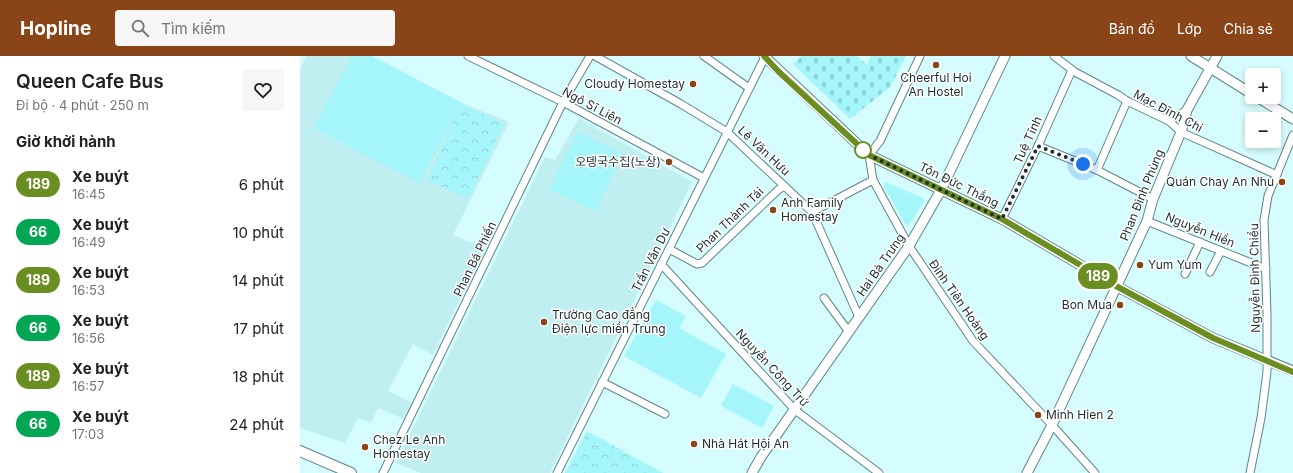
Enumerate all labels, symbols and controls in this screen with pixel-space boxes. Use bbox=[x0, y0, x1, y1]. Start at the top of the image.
search box bbox=[115, 10, 395, 46]
text: Hopline bbox=[20, 17, 91, 40]
icon: search bbox=[129, 17, 151, 39]
text: Tìm kiếm bbox=[161, 19, 226, 38]
text: Bản đồ bbox=[1109, 20, 1155, 37]
text: Lớp bbox=[1177, 20, 1202, 37]
text: Chia sẻ bbox=[1224, 20, 1273, 37]
marker: Cheerful Hoi An Hostel bbox=[931, 60, 941, 70]
map controls bbox=[1245, 68, 1281, 148]
button: + bbox=[1245, 68, 1281, 104]
button: heart bbox=[242, 69, 284, 111]
text: Queen Cafe Bus bbox=[16, 70, 164, 93]
place label: Cheerful Hoi An Hostel bbox=[900, 70, 972, 99]
place label: Cloudy Homestay bbox=[584, 76, 685, 91]
marker: Cloudy Homestay bbox=[688, 79, 698, 89]
street label: Ngô Sĩ Liên bbox=[560, 84, 625, 128]
street label: Mạc Đĩnh Chi bbox=[1131, 86, 1205, 135]
text: Đi bộ · 4 phút · 250 m bbox=[16, 97, 149, 113]
button: − bbox=[1245, 112, 1281, 148]
street label: Tuệ Tĩnh bbox=[1010, 114, 1045, 166]
street label: Lê Văn Hưu bbox=[735, 123, 793, 178]
text: Giờ khởi hành bbox=[16, 132, 116, 151]
unlabelled marker bbox=[854, 141, 872, 159]
street label: Phan Đình Phùng bbox=[1116, 147, 1167, 243]
place label: 오뎅국수집(노상) bbox=[575, 154, 661, 169]
your location bbox=[1073, 154, 1093, 174]
marker: 오뎅국수집(노상) bbox=[664, 157, 674, 167]
street label: Tôn Đức Thắng bbox=[917, 159, 1002, 210]
text: Xe buýt bbox=[72, 167, 129, 186]
place label: Quán Chay An Nhu bbox=[1166, 174, 1274, 189]
text: 189 bbox=[26, 175, 50, 192]
text: 6 phút bbox=[239, 175, 284, 194]
marker: Quán Chay An Nhu bbox=[1277, 177, 1287, 187]
street label: Phan Thành Tái bbox=[693, 184, 766, 255]
text: 16:45 bbox=[72, 186, 105, 202]
place label: Anh Family Homestay bbox=[781, 195, 844, 224]
marker: Anh Family Homestay bbox=[768, 205, 778, 215]
street label: Nguyễn Hiền bbox=[1163, 209, 1237, 250]
text: Xe buýt bbox=[72, 215, 129, 234]
street label: Phan Bá Phiến bbox=[450, 219, 499, 299]
text: 66 bbox=[29, 223, 47, 240]
text: 10 phút bbox=[232, 223, 284, 242]
street label: Nguyễn Đình Chiểu bbox=[1246, 223, 1263, 333]
street label: Trần Văn Dư bbox=[628, 225, 673, 294]
street label: Hai Bà Trưng bbox=[853, 230, 908, 299]
text: 16:49 bbox=[72, 234, 106, 250]
street label: Đinh Tiên Hoàng bbox=[926, 257, 993, 343]
place label: Yum Yum bbox=[1148, 257, 1202, 272]
marker: Yum Yum bbox=[1135, 260, 1145, 270]
text: Xe buýt bbox=[72, 263, 129, 282]
line badge: 189 bbox=[1075, 263, 1121, 289]
text: 189 bbox=[1086, 267, 1110, 284]
text: 189 bbox=[26, 271, 50, 288]
text: 14 phút bbox=[232, 271, 284, 290]
text: 16:53 bbox=[72, 282, 105, 298]
place label: Bon Mua bbox=[1062, 297, 1112, 312]
marker: Bon Mua bbox=[1115, 300, 1125, 310]
place label: Trường Cao đẳng Điện lực miền Trung bbox=[552, 307, 666, 336]
text: Xe buýt bbox=[72, 311, 129, 330]
marker: Trường Cao đẳng Điện lực miền Trung bbox=[539, 317, 549, 327]
text: 66 bbox=[29, 319, 47, 336]
text: 17 phút bbox=[233, 319, 284, 338]
street label: Nguyễn Công Trứ bbox=[733, 326, 812, 410]
text: 16:56 bbox=[72, 330, 105, 346]
text: Xe buýt bbox=[72, 359, 129, 378]
text: 189 bbox=[26, 367, 50, 384]
text: 18 phút bbox=[233, 367, 284, 386]
text: 16:57 bbox=[72, 378, 104, 394]
text: Xe buýt bbox=[72, 407, 129, 426]
place label: Minh Hien 2 bbox=[1046, 407, 1114, 422]
marker: Minh Hien 2 bbox=[1033, 410, 1043, 420]
text: 66 bbox=[29, 415, 47, 432]
text: 24 phút bbox=[229, 415, 284, 434]
text: 17:03 bbox=[72, 426, 104, 442]
place label: Chez Le Anh Homestay bbox=[373, 432, 445, 461]
place label: Nhà Hát Hội An bbox=[702, 436, 789, 451]
marker: Nhà Hát Hội An bbox=[689, 439, 699, 449]
marker: Chez Le Anh Homestay bbox=[360, 442, 370, 452]

